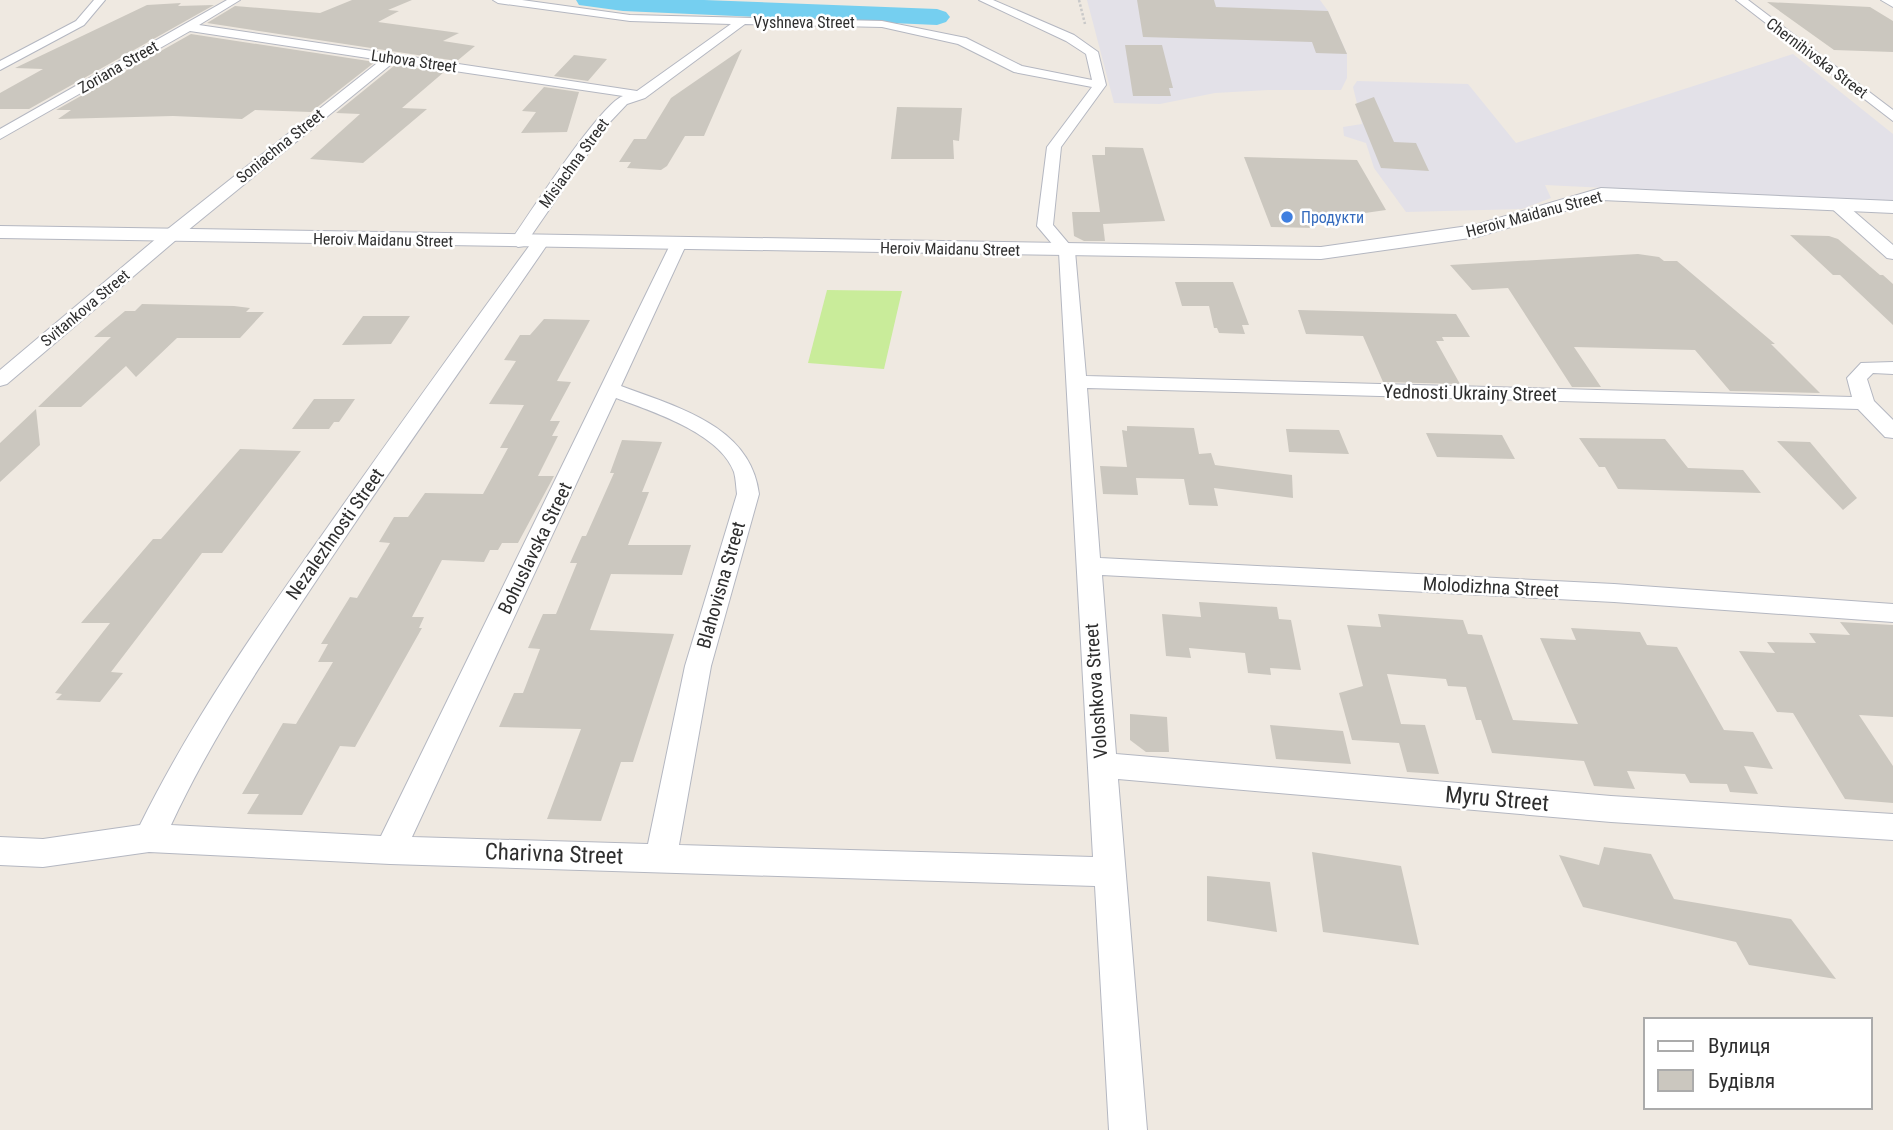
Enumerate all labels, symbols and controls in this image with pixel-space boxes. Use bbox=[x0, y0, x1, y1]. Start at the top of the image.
street label: Vyshneva Street bbox=[753, 13, 855, 32]
street label: Chernihivska Street bbox=[1762, 14, 1872, 103]
street label: Zoriana Street bbox=[75, 36, 162, 97]
street label: Luhova Street bbox=[370, 46, 458, 76]
street label: Soniachna Street bbox=[232, 105, 328, 187]
street label: Misiachna Street bbox=[535, 114, 613, 211]
street label: Heroiv Maidanu Street bbox=[1464, 187, 1604, 241]
place label: Продукти bbox=[1301, 208, 1364, 227]
marker: Продукти bbox=[1279, 209, 1295, 225]
street label: Heroiv Maidanu Street bbox=[313, 229, 453, 251]
street label: Heroiv Maidanu Street bbox=[880, 238, 1020, 260]
street label: Svitankova Street bbox=[37, 265, 133, 351]
street label: Yednosti Ukrainy Street bbox=[1383, 380, 1557, 406]
street label: Nezalezhnosti Street bbox=[281, 464, 389, 604]
street label: Bohuslavska Street bbox=[493, 478, 577, 618]
street label: Blahovisna Street bbox=[692, 519, 750, 651]
street label: Molodizhna Street bbox=[1422, 572, 1560, 602]
street label: Voloshkova Street bbox=[1080, 623, 1112, 759]
street label: Myru Street bbox=[1444, 781, 1550, 817]
street label: Charivna Street bbox=[484, 838, 624, 870]
legend bbox=[1644, 1018, 1872, 1109]
text: Вулиця bbox=[1708, 1034, 1770, 1058]
text: Будівля bbox=[1708, 1069, 1775, 1093]

